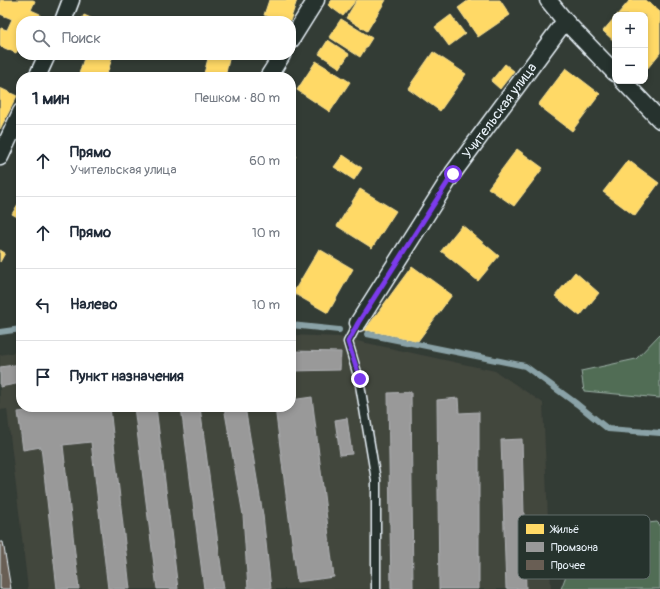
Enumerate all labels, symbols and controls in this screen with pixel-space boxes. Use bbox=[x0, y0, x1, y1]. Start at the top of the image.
map controls bbox=[612, 12, 648, 84]
button: + bbox=[612, 12, 648, 48]
search box bbox=[16, 16, 296, 60]
icon: search bbox=[30, 27, 52, 49]
text: Поиск bbox=[62, 29, 101, 48]
button: − bbox=[612, 48, 648, 84]
street label: Учительская улица bbox=[458, 59, 540, 162]
text: 1 мин bbox=[32, 88, 70, 109]
text: Пешком · 80 m bbox=[195, 90, 280, 106]
text: Прямо bbox=[70, 143, 111, 162]
icon: ahead bbox=[32, 150, 54, 172]
text: 60 m bbox=[249, 153, 280, 169]
text: Учительская улица bbox=[70, 162, 177, 178]
route start bbox=[444, 165, 462, 183]
icon: ahead bbox=[32, 222, 54, 244]
text: Прямо bbox=[70, 223, 111, 242]
text: 10 m bbox=[252, 225, 280, 241]
icon: left bbox=[32, 294, 54, 316]
text: Налево bbox=[70, 295, 117, 314]
text: 10 m bbox=[252, 297, 280, 313]
icon: arrive bbox=[32, 366, 54, 388]
text: Пункт назначения bbox=[70, 367, 184, 386]
route end bbox=[351, 370, 369, 388]
legend bbox=[518, 515, 650, 579]
text: Жильё bbox=[549, 523, 579, 536]
text: Промзона bbox=[551, 541, 598, 554]
text: Прочее bbox=[551, 559, 586, 572]

